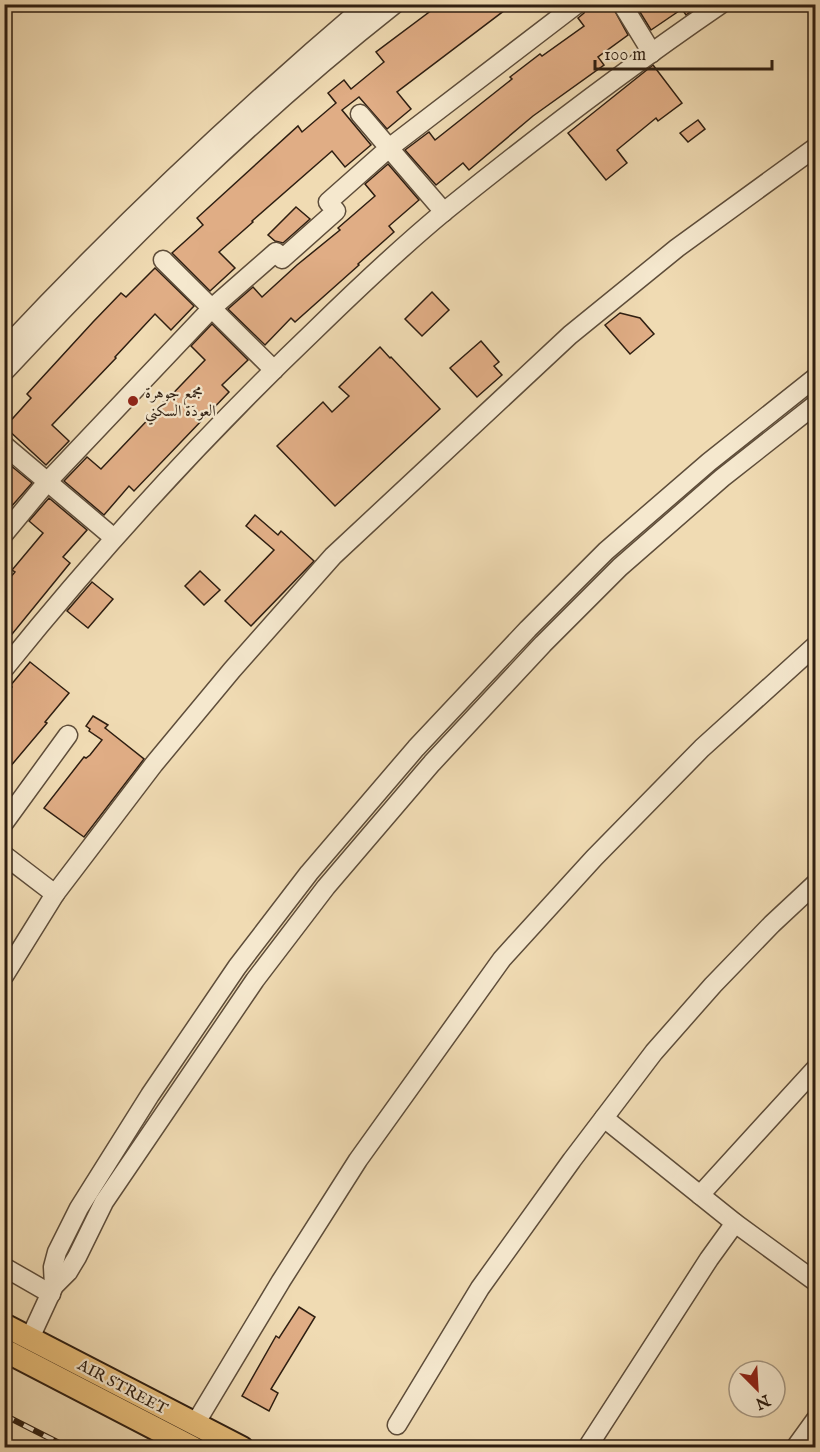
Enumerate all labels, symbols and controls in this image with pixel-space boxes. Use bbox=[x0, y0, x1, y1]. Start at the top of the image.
scale bar bbox=[595, 33, 772, 71]
text: 100 m bbox=[604, 44, 646, 67]
place label: مجمع جوهرة العودة السكني bbox=[145, 384, 216, 426]
marker: مجمع جوهرة العودة السكني bbox=[126, 394, 140, 408]
street label: AIR STREET bbox=[73, 1355, 171, 1420]
north arrow bbox=[727, 1359, 787, 1419]
text: N bbox=[752, 1389, 774, 1413]

